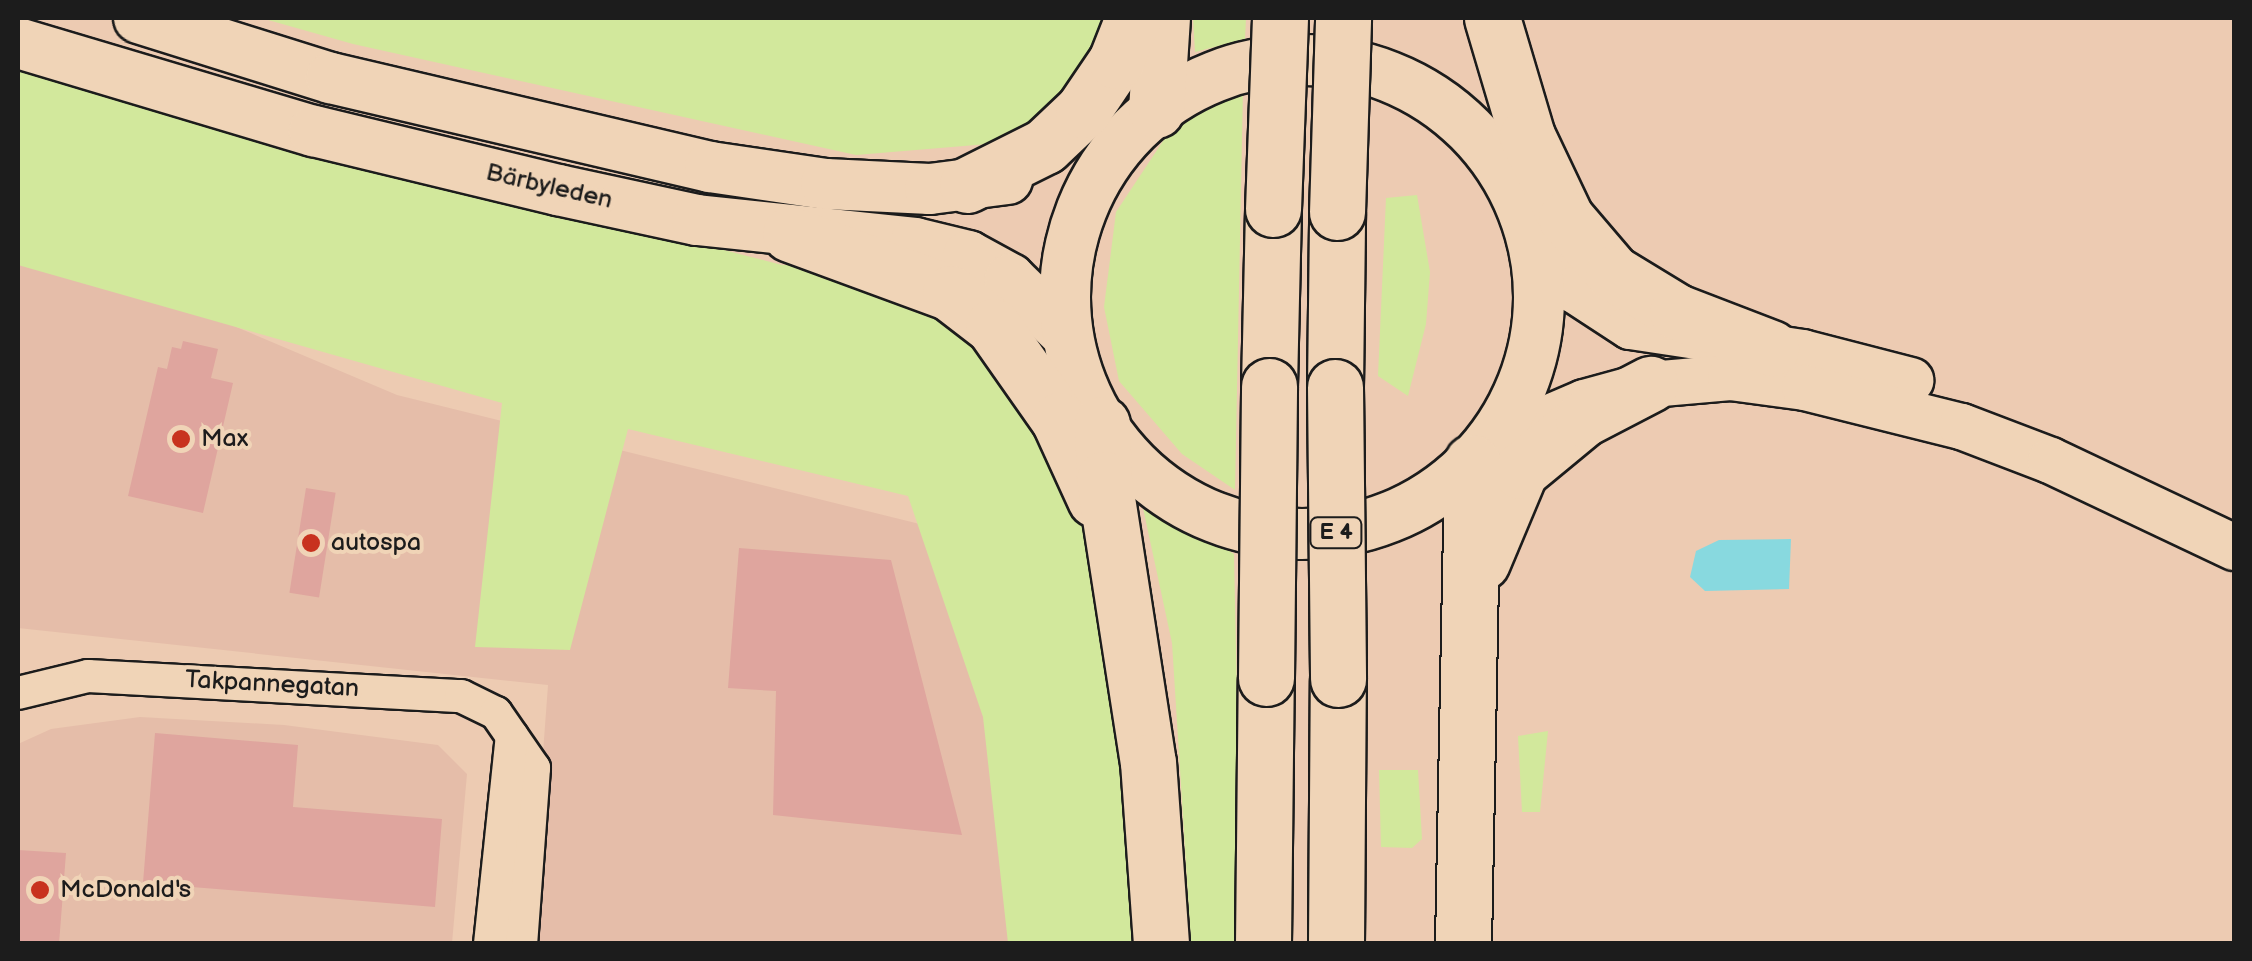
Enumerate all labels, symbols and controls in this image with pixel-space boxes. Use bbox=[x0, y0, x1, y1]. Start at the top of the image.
street label: Bärbyleden bbox=[483, 158, 615, 216]
place label: Max bbox=[201, 424, 248, 454]
marker: Max bbox=[170, 428, 192, 450]
road number: E 4 bbox=[1308, 516, 1364, 550]
place label: autospa bbox=[331, 528, 421, 558]
marker: autospa bbox=[300, 532, 322, 554]
street label: Takpannegatan bbox=[184, 665, 360, 705]
place label: McDonald's bbox=[60, 875, 191, 905]
marker: McDonald's bbox=[29, 879, 51, 901]

